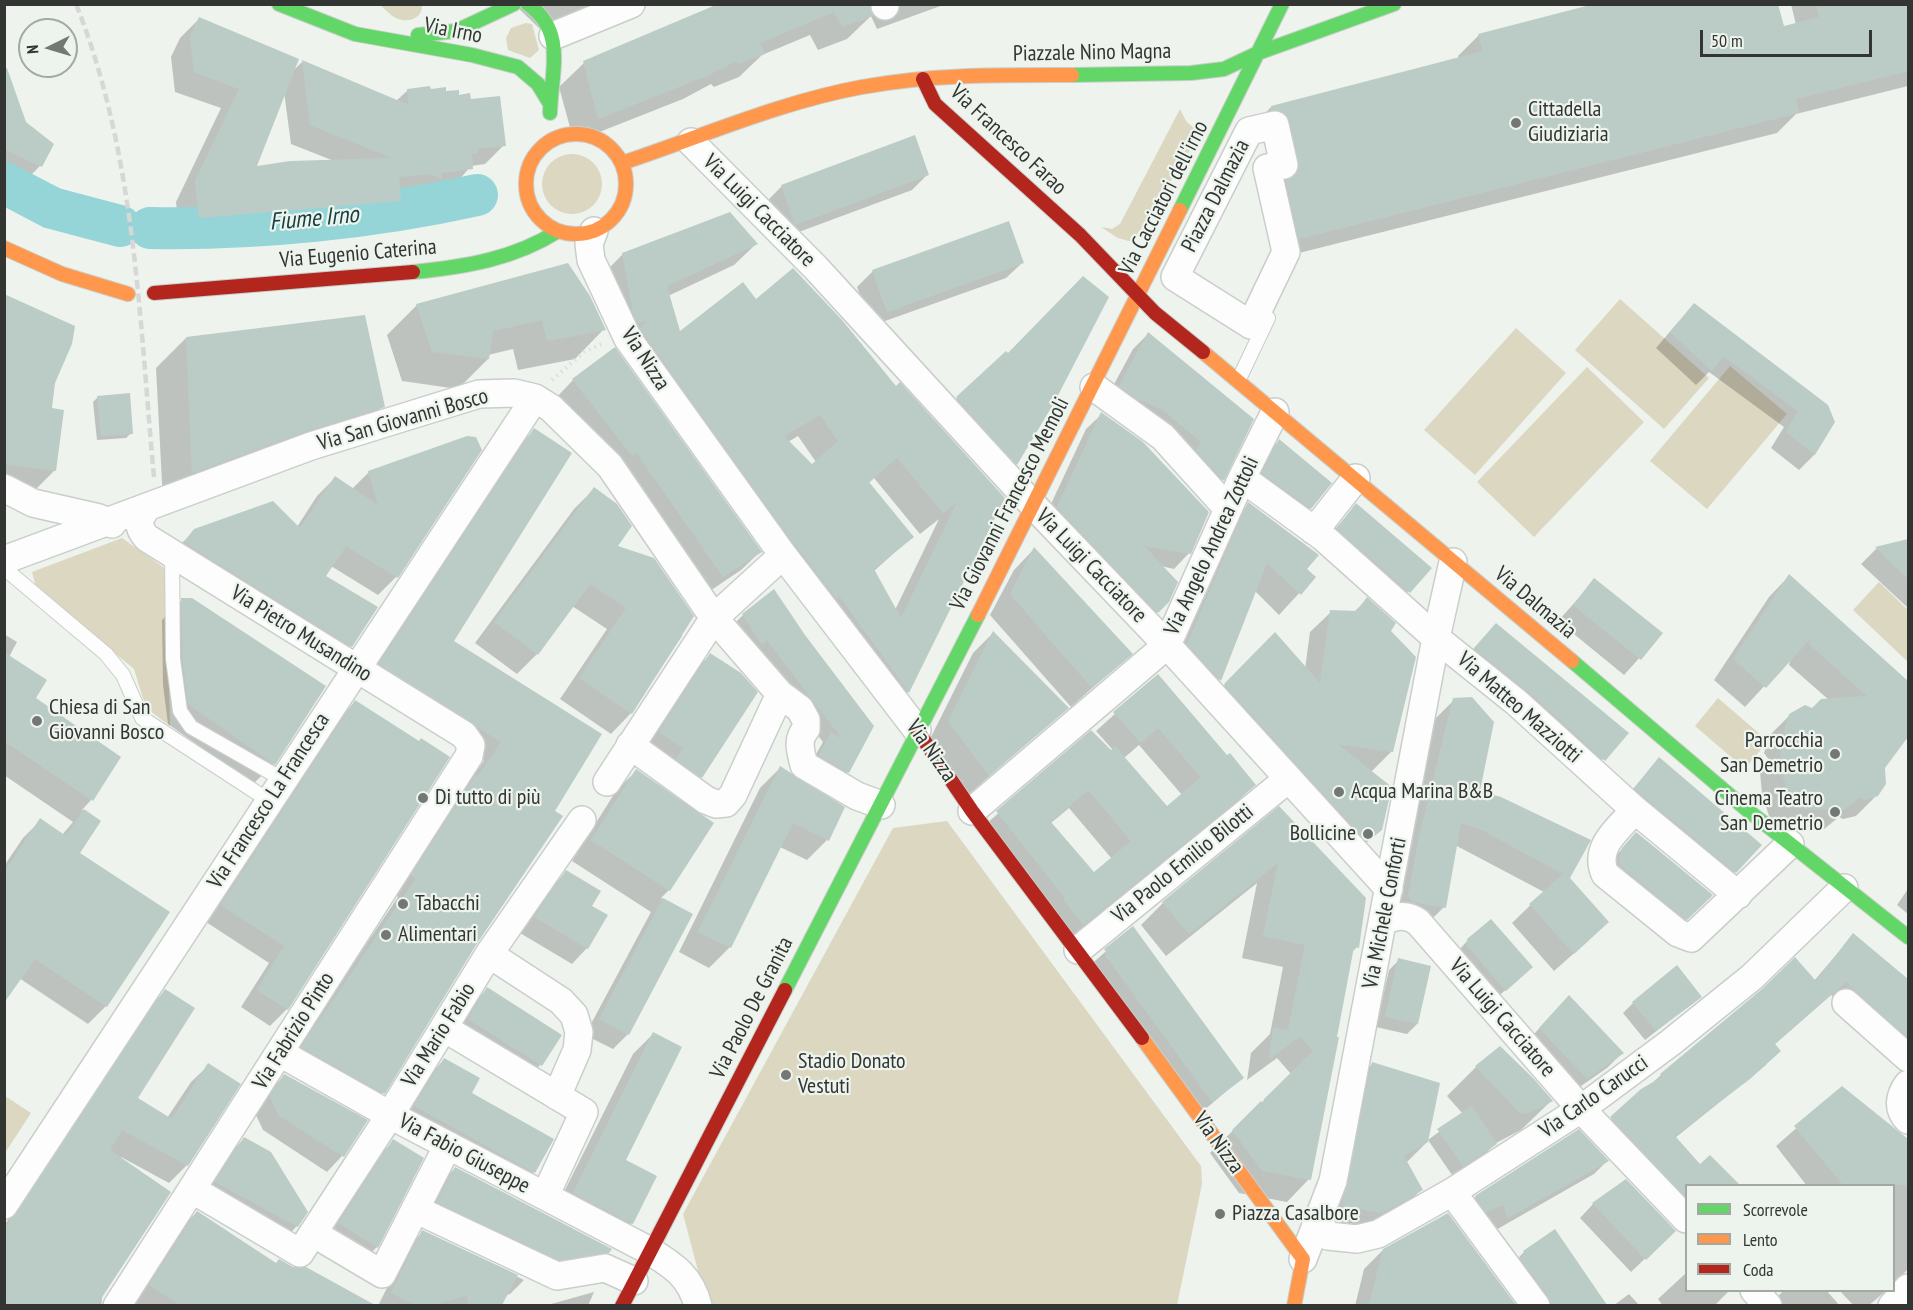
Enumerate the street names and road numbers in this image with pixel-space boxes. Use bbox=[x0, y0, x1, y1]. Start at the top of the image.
street label: Via Irno bbox=[422, 12, 484, 50]
street label: Piazzale Nino Magna bbox=[1013, 38, 1171, 68]
street label: Via Francesco Farao bbox=[944, 79, 1072, 201]
street label: Via Cacciatori dell'irno bbox=[1114, 116, 1214, 280]
street label: Piazza Dalmazia bbox=[1176, 135, 1256, 257]
street label: Via Luigi Cacciatore bbox=[697, 149, 821, 273]
street label: Via Eugenio Caterina bbox=[278, 234, 438, 274]
street label: Via Nizza bbox=[615, 323, 675, 395]
street label: Via San Giovanni Bosco bbox=[315, 383, 491, 457]
street label: Via Giovanni Francesco Memoli bbox=[945, 393, 1075, 615]
street label: Via Angelo Andrea Zottoli bbox=[1159, 452, 1265, 640]
street label: Via Luigi Cacciatore bbox=[1030, 503, 1152, 629]
street label: Via Dalmazia bbox=[1489, 561, 1581, 645]
street label: Via Pietro Musandino bbox=[226, 580, 376, 688]
street label: Via Matteo Mazziotti bbox=[1451, 647, 1587, 769]
street label: Via Francesco La Francesca bbox=[202, 708, 336, 894]
street label: Via Nizza bbox=[900, 715, 962, 787]
street label: Via Paolo Emilio Bilotti bbox=[1107, 799, 1259, 929]
street label: Via Michele Conforti bbox=[1357, 835, 1413, 991]
street label: Via Paolo De Granita bbox=[705, 933, 799, 1083]
street label: Via Luigi Cacciatore bbox=[1443, 953, 1561, 1083]
street label: Via Fabrizio Pinto bbox=[247, 968, 341, 1094]
street label: Via Mario Fabio bbox=[397, 978, 481, 1092]
street label: Via Carlo Carucci bbox=[1535, 1050, 1653, 1144]
street label: Via Nizza bbox=[1187, 1107, 1249, 1179]
street label: Via Fabio Giuseppe bbox=[394, 1108, 534, 1200]

